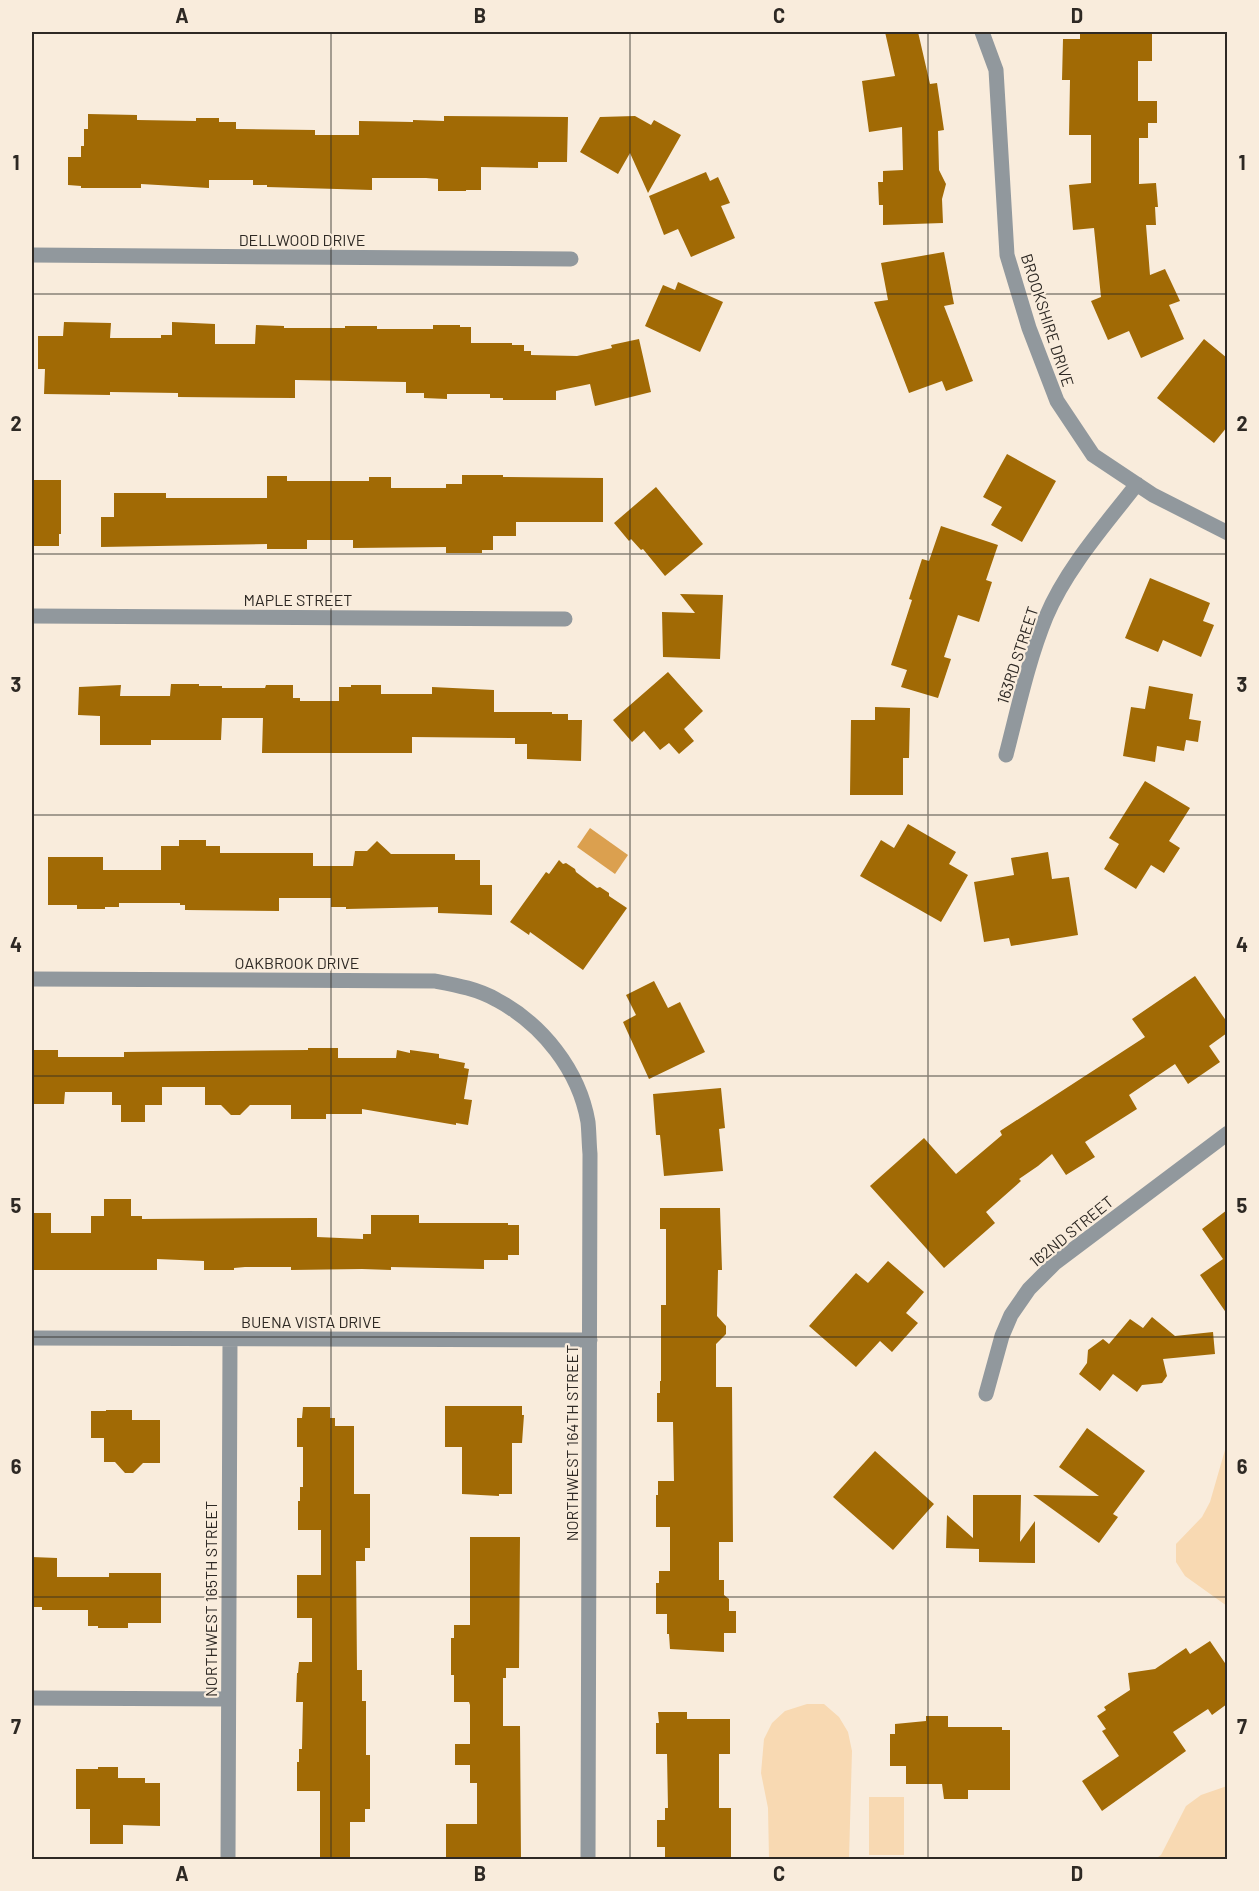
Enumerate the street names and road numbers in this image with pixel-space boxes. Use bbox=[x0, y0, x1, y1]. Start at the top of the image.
street label: DELLWOOD DRIVE bbox=[239, 230, 365, 249]
street label: BROOKSHIRE DRIVE bbox=[1018, 251, 1078, 389]
street label: MAPLE STREET bbox=[244, 590, 352, 609]
street label: 163RD STREET bbox=[992, 604, 1042, 706]
street label: OAKBROOK DRIVE bbox=[235, 953, 359, 972]
street label: 162ND STREET bbox=[1025, 1191, 1117, 1271]
street label: BUENA VISTA DRIVE bbox=[241, 1312, 381, 1331]
street label: NORTHWEST 164TH STREET bbox=[562, 1345, 581, 1541]
street label: NORTHWEST 165TH STREET bbox=[201, 1501, 220, 1697]

